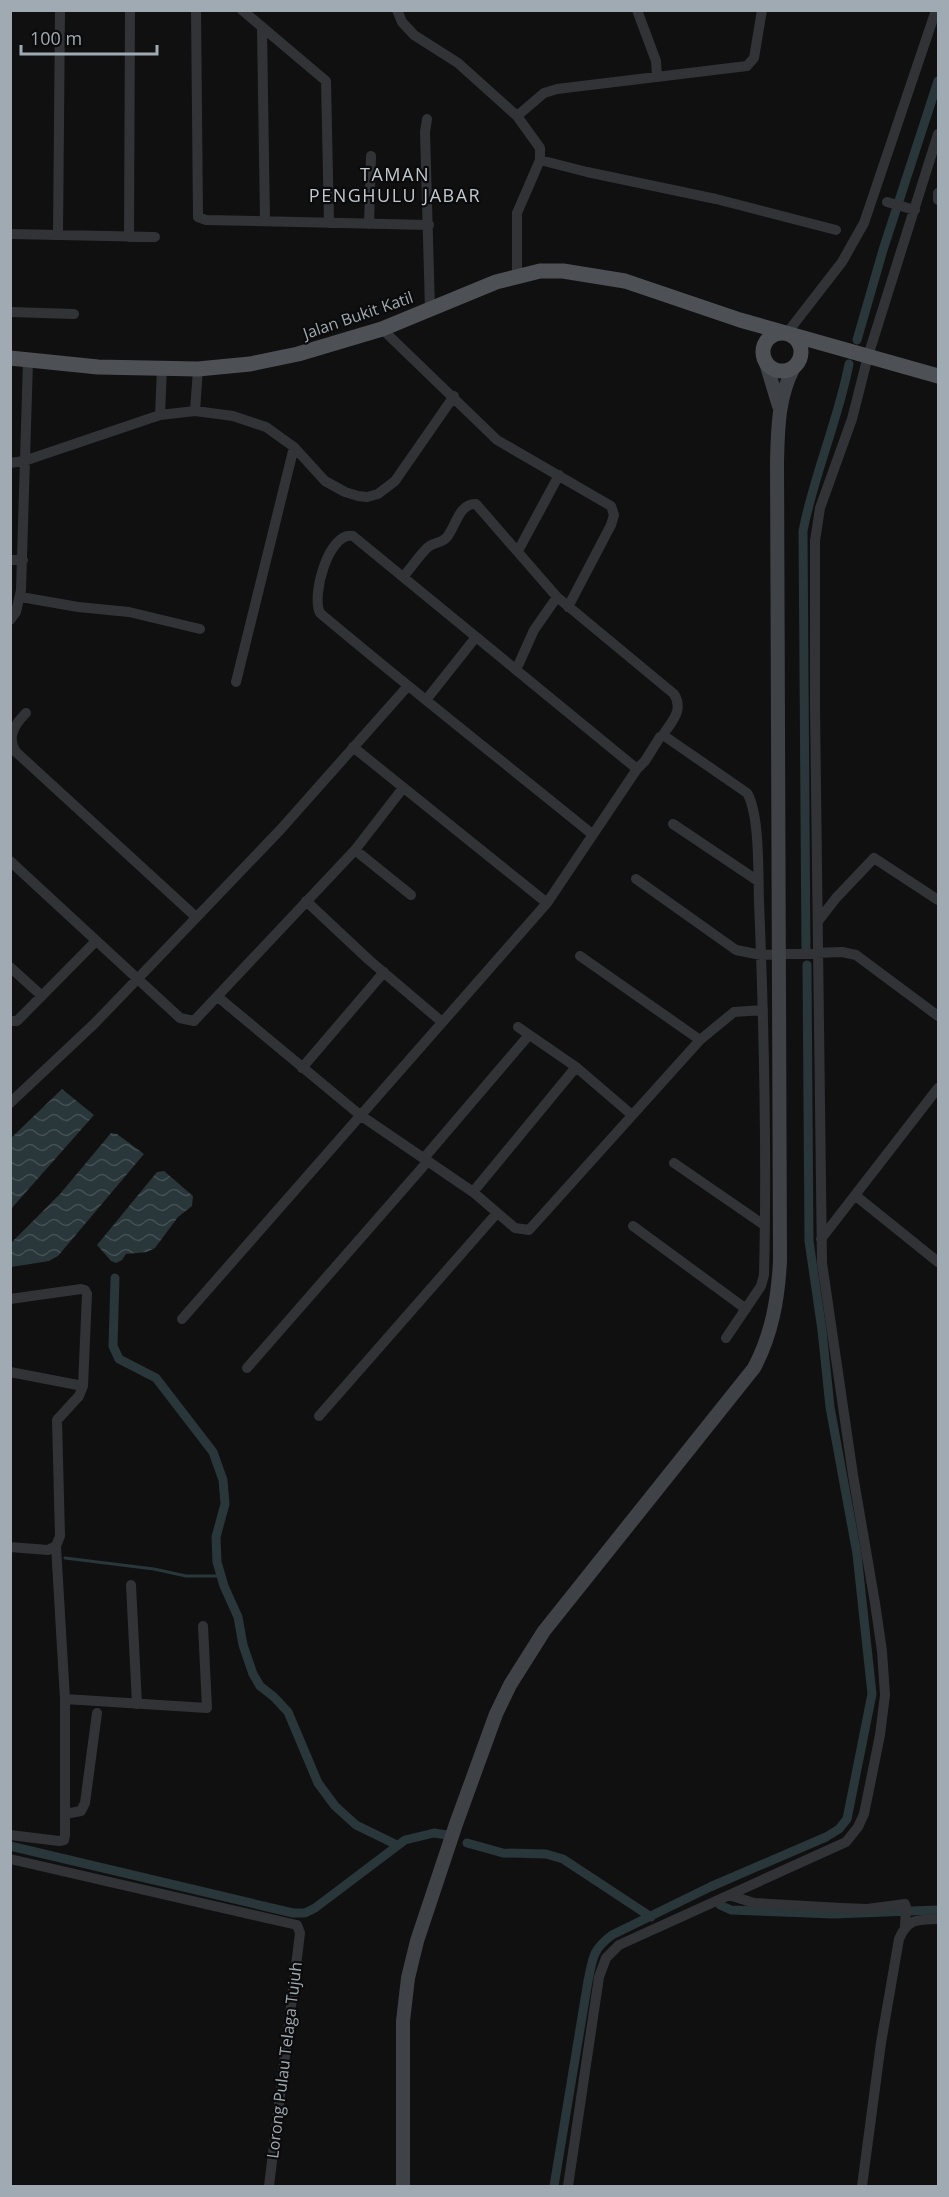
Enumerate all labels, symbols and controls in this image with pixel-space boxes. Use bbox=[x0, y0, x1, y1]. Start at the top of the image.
scale bar bbox=[21, 18, 158, 56]
text: 100 m bbox=[30, 26, 82, 50]
district label: TAMAN PENGHULU JABAR bbox=[309, 162, 481, 207]
street label: Jalan Bukit Katil bbox=[298, 286, 416, 345]
street label: Lorong Pulau Telaga Tujuh bbox=[261, 1960, 307, 2160]

